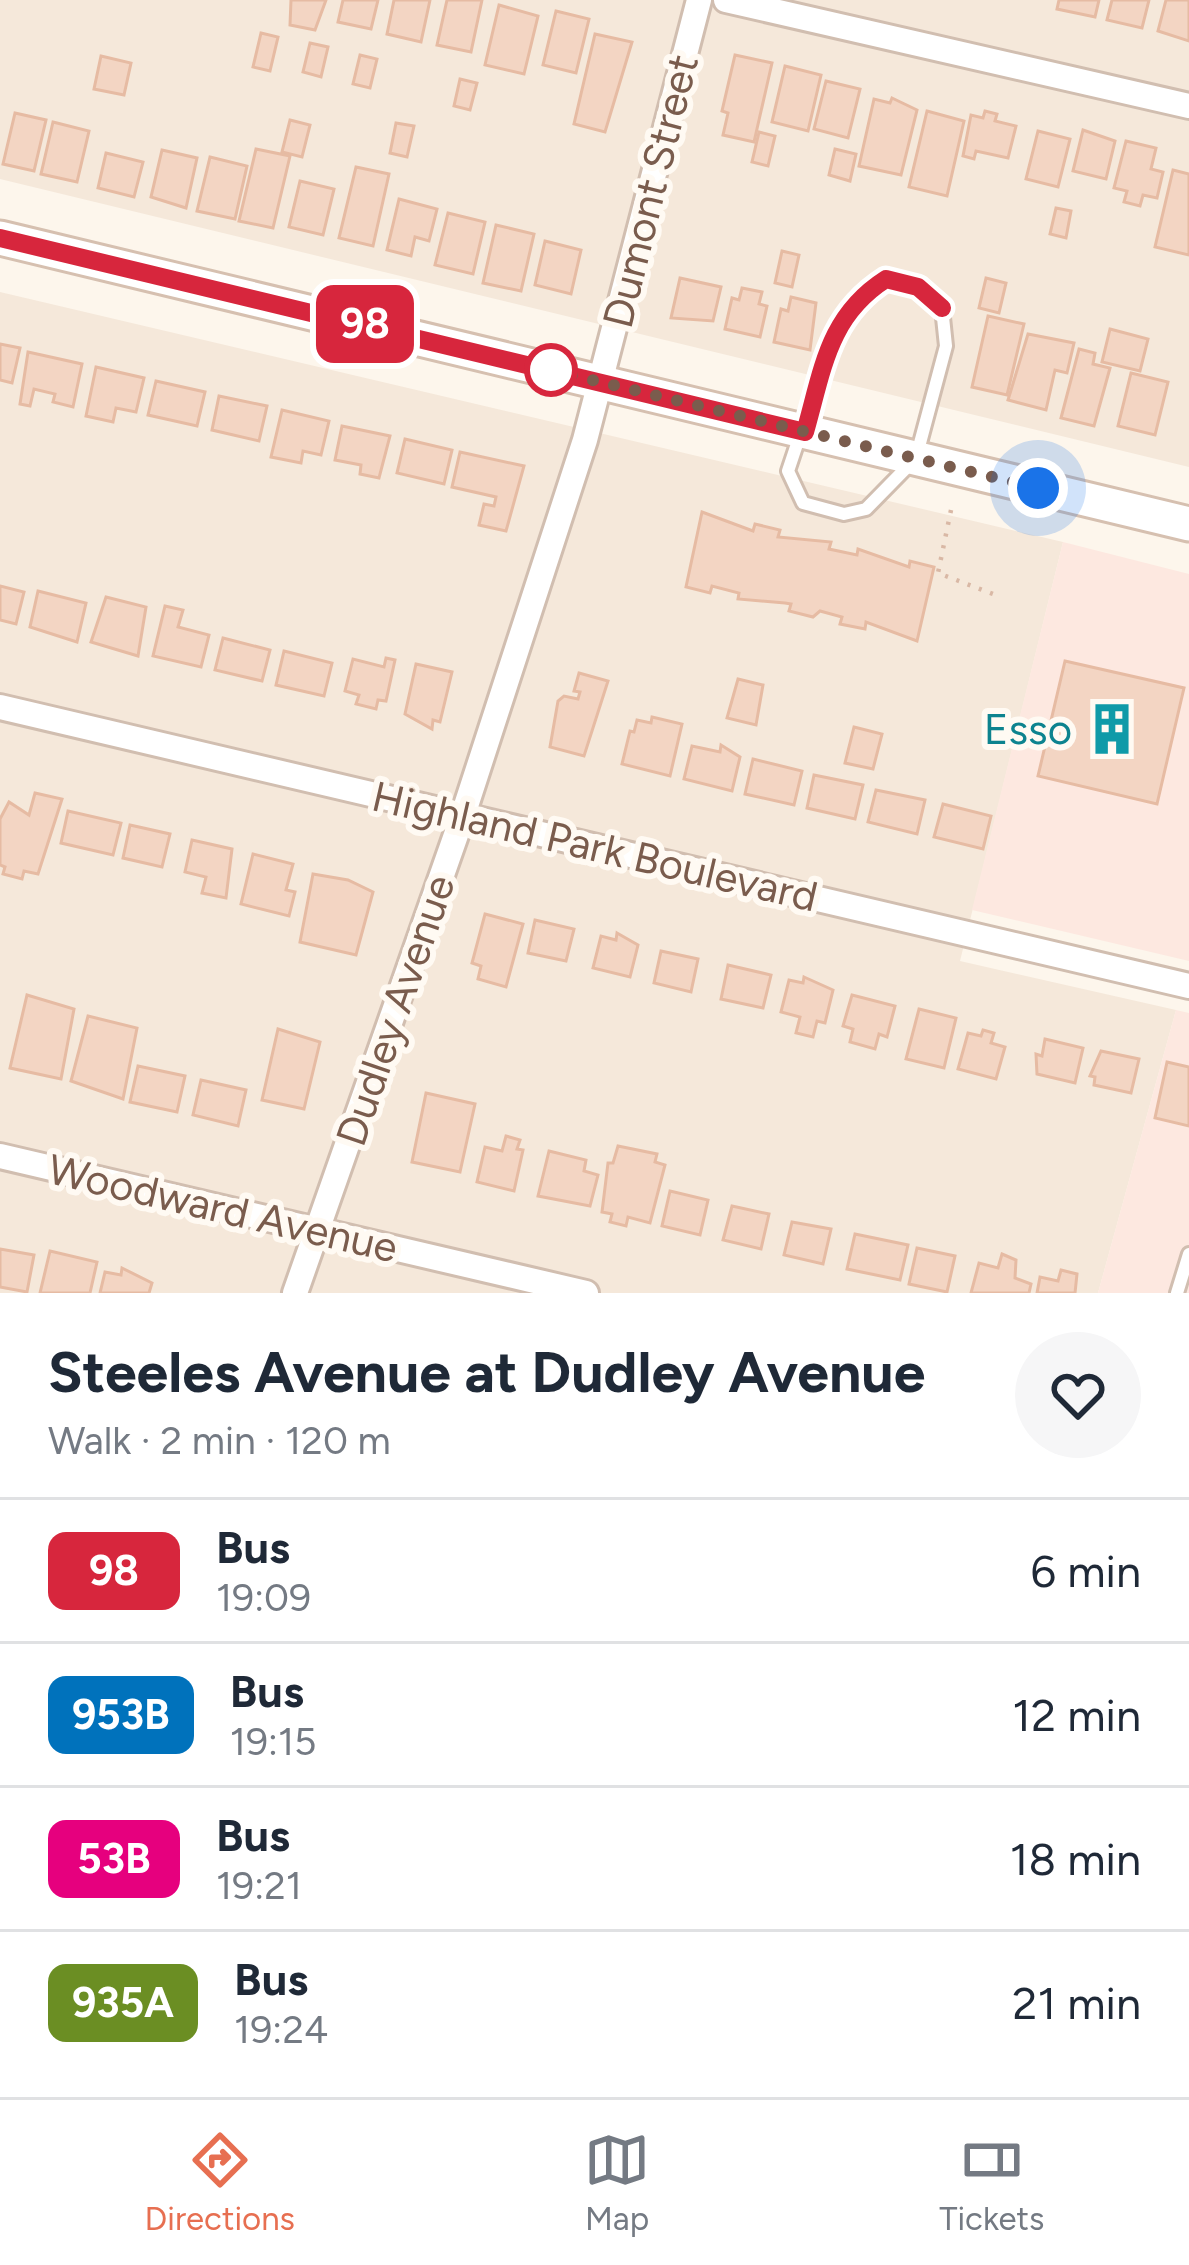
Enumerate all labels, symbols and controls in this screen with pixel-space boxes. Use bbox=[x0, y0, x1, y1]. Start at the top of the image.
street label: Dumont Street bbox=[592, 49, 709, 333]
line badge: 98 bbox=[311, 285, 419, 363]
text: 98 bbox=[340, 298, 390, 349]
unlabelled marker bbox=[526, 345, 576, 395]
your location bbox=[1008, 458, 1068, 518]
building icon: Esso bbox=[1083, 700, 1141, 758]
place label: Esso bbox=[984, 704, 1072, 755]
street label: Highland Park Boulevard bbox=[367, 770, 822, 923]
street label: Dudley Avenue bbox=[325, 868, 466, 1152]
street label: Woodward Avenue bbox=[43, 1143, 403, 1273]
button: heart bbox=[1015, 1332, 1141, 1458]
text: Steeles Avenue at Dudley Avenue bbox=[48, 1338, 925, 1406]
text: Walk · 2 min · 120 m bbox=[48, 1417, 391, 1464]
text: Bus bbox=[216, 1520, 290, 1574]
text: 6 min bbox=[1031, 1544, 1141, 1598]
text: 98 bbox=[89, 1545, 139, 1596]
text: 19:09 bbox=[216, 1574, 311, 1621]
text: Bus bbox=[230, 1664, 304, 1718]
text: 12 min bbox=[1012, 1688, 1141, 1742]
text: 953B bbox=[72, 1689, 170, 1740]
text: 19:15 bbox=[230, 1718, 316, 1765]
text: Bus bbox=[216, 1808, 290, 1862]
text: 18 min bbox=[1010, 1832, 1141, 1886]
text: 53B bbox=[77, 1833, 151, 1884]
text: 19:21 bbox=[216, 1862, 302, 1909]
text: Bus bbox=[234, 1952, 308, 2006]
text: 21 min bbox=[1012, 1976, 1141, 2030]
text: 935A bbox=[72, 1977, 174, 2028]
text: 19:24 bbox=[234, 2006, 328, 2053]
tab: Directions bbox=[145, 2127, 295, 2238]
tab: Map bbox=[584, 2127, 650, 2238]
tab: Tickets bbox=[939, 2127, 1044, 2238]

